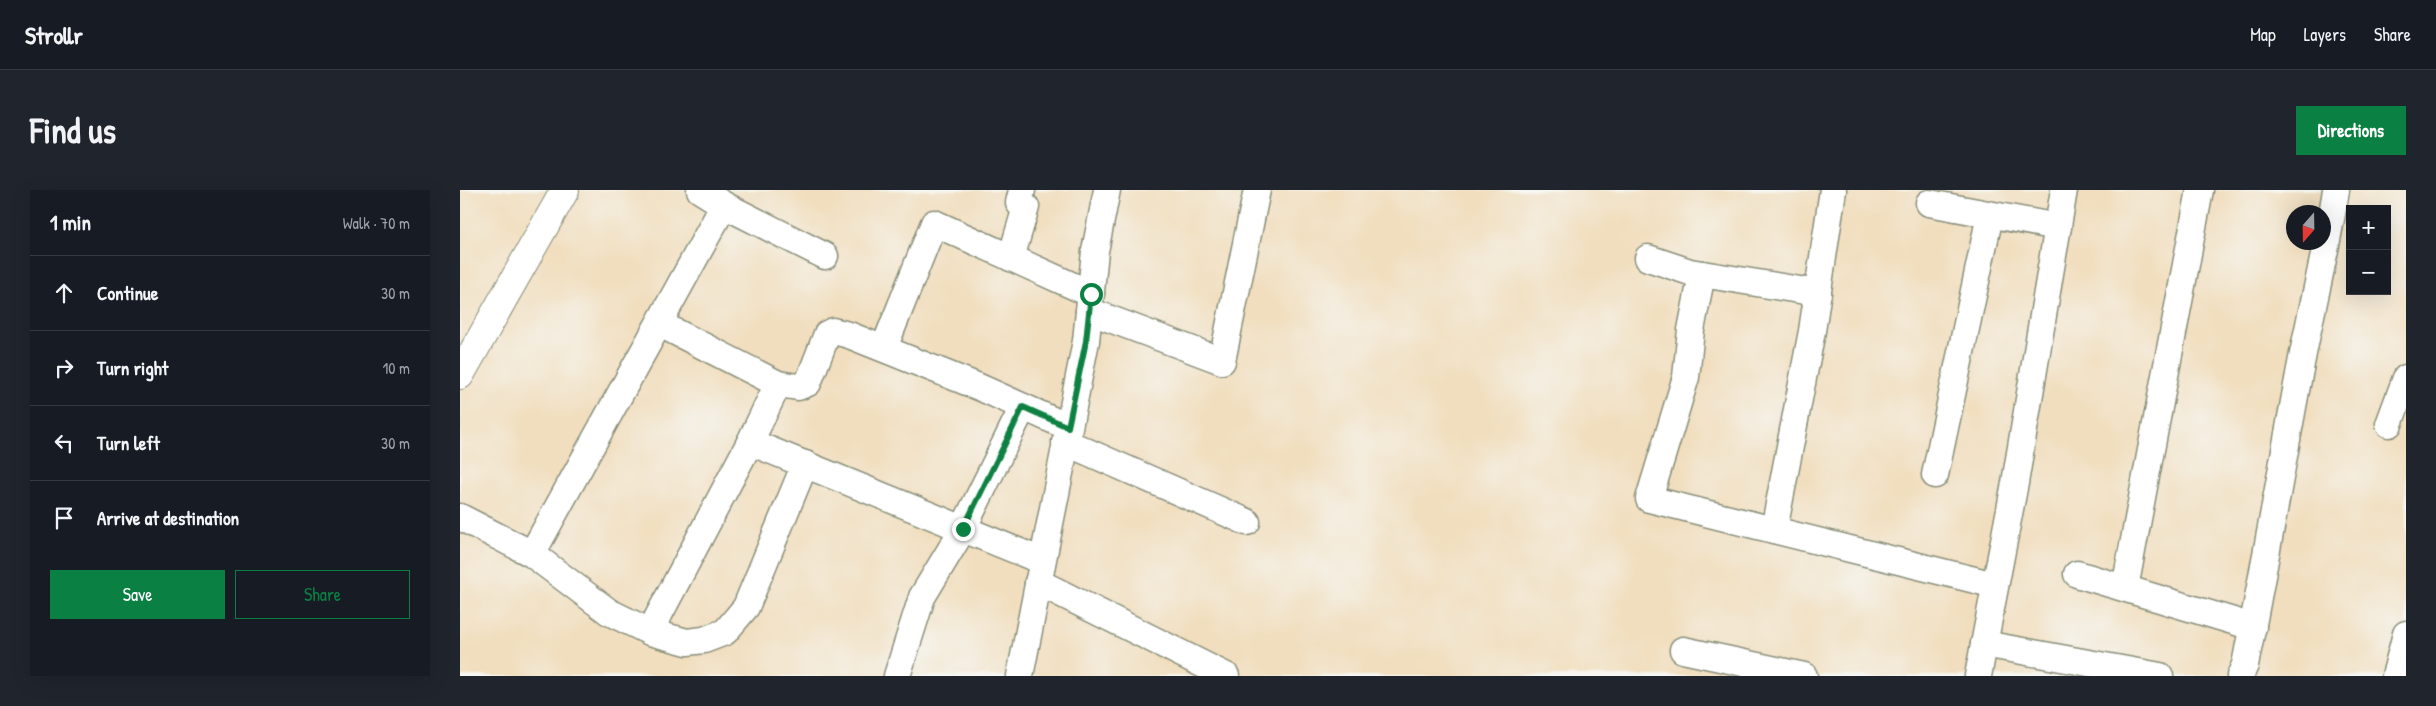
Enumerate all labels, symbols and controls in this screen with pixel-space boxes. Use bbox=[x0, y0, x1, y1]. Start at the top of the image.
text: Strollr bbox=[25, 19, 83, 51]
text: Map bbox=[2250, 22, 2276, 47]
text: Layers bbox=[2304, 22, 2346, 47]
text: Share bbox=[2374, 22, 2411, 47]
button: Directions bbox=[2296, 106, 2406, 155]
text: Find us bbox=[30, 107, 116, 154]
north arrow bbox=[2286, 205, 2331, 250]
map controls bbox=[2346, 205, 2391, 295]
button: + bbox=[2346, 205, 2391, 250]
text: 1 min bbox=[50, 208, 91, 237]
text: Walk · 70 m bbox=[343, 212, 410, 234]
button: − bbox=[2346, 250, 2391, 295]
icon: ahead bbox=[50, 279, 78, 307]
text: Continue bbox=[97, 280, 158, 306]
text: 30 m bbox=[381, 282, 410, 304]
route start bbox=[1080, 283, 1103, 306]
icon: right bbox=[50, 354, 78, 382]
text: Turn right bbox=[97, 355, 168, 381]
text: 10 m bbox=[382, 357, 410, 379]
icon: left bbox=[50, 429, 78, 457]
text: Turn left bbox=[97, 430, 160, 456]
text: 30 m bbox=[381, 432, 410, 454]
icon: arrive bbox=[50, 504, 78, 532]
text: Arrive at destination bbox=[97, 505, 239, 531]
route end bbox=[952, 518, 975, 541]
button: Save bbox=[50, 570, 225, 619]
button: Share bbox=[235, 570, 410, 619]

